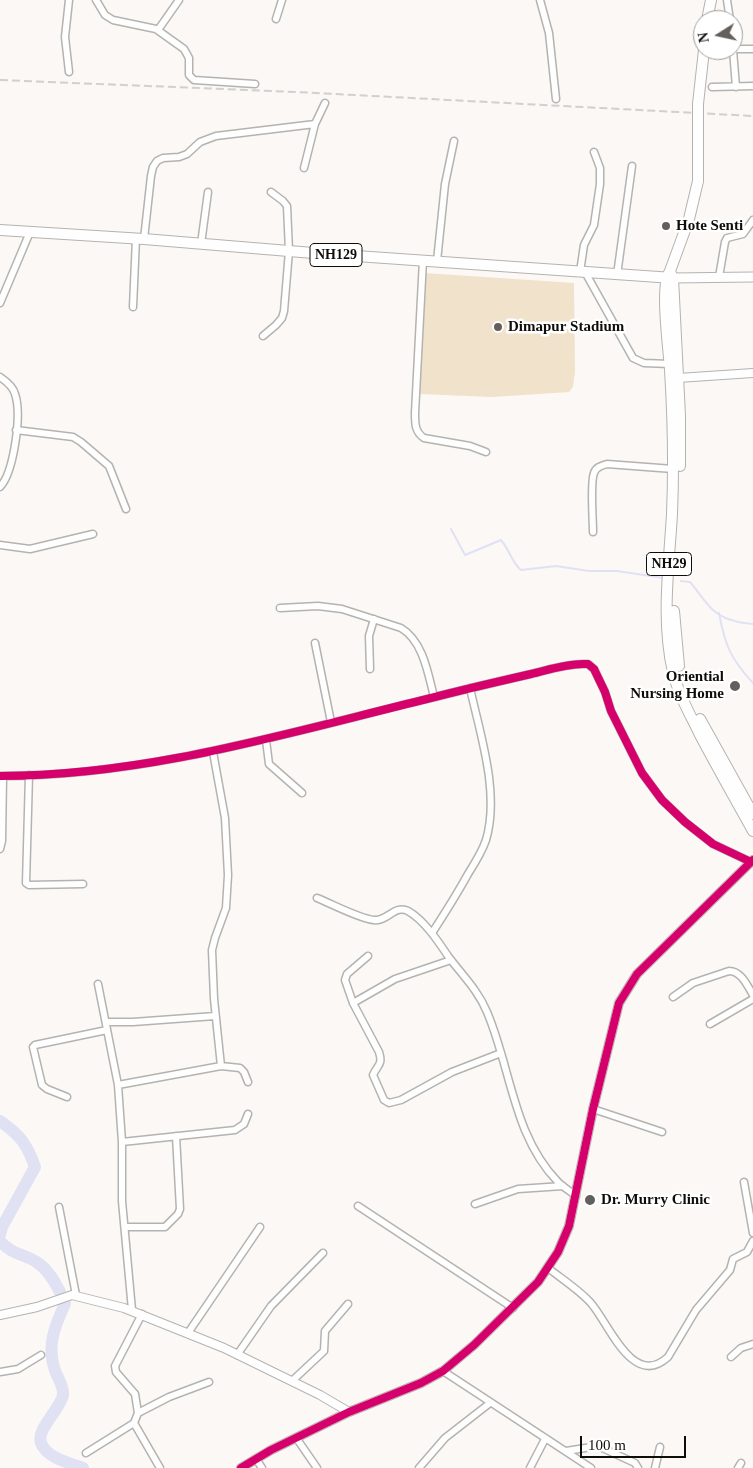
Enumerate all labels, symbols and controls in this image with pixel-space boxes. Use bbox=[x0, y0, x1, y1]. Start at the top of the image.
north arrow bbox=[693, 10, 743, 60]
text: N bbox=[695, 31, 712, 44]
place label: Hote Senti bbox=[676, 217, 743, 235]
marker: Hote Senti bbox=[660, 220, 672, 232]
road number: NH129 bbox=[310, 244, 362, 266]
place label: Dimapur Stadium bbox=[508, 318, 624, 336]
marker: Dimapur Stadium bbox=[492, 321, 504, 333]
road number: NH29 bbox=[646, 552, 692, 576]
place label: Oriential Nursing Home bbox=[630, 668, 724, 703]
marker: Oriential Nursing Home bbox=[728, 679, 742, 693]
place label: Dr. Murry Clinic bbox=[601, 1191, 710, 1209]
marker: Dr. Murry Clinic bbox=[583, 1193, 597, 1207]
scale bar bbox=[583, 1426, 689, 1458]
text: 100 m bbox=[588, 1437, 626, 1453]

